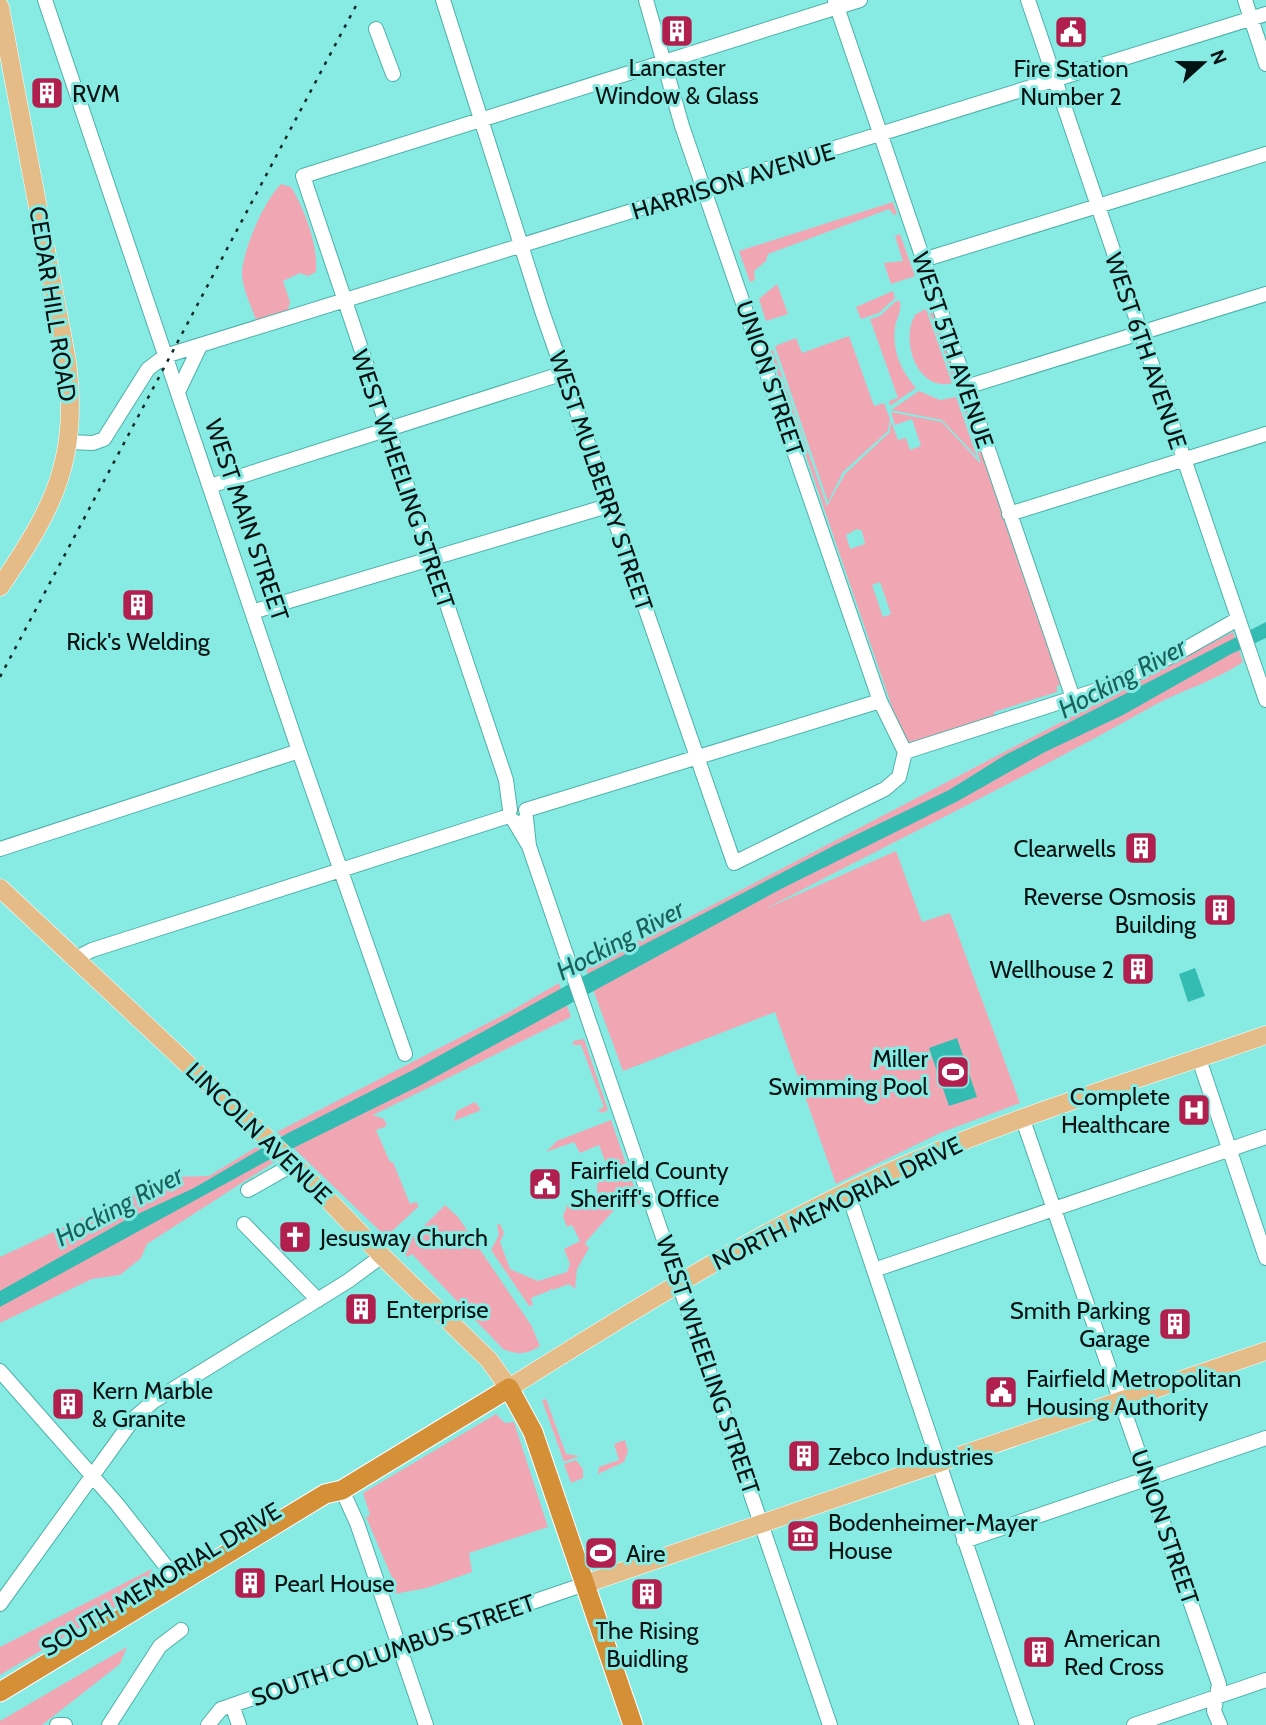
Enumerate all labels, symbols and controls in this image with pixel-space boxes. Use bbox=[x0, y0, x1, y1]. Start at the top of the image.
building icon: Lancaster Window & Glass bbox=[658, 12, 696, 50]
public building icon: Fire Station Number 2 bbox=[1052, 13, 1090, 51]
north arrow bbox=[1168, 28, 1238, 98]
text: N bbox=[1205, 47, 1232, 67]
place label: Lancaster Window & Glass bbox=[595, 53, 759, 110]
place label: Fire Station Number 2 bbox=[1013, 54, 1129, 111]
building icon: RVM bbox=[28, 74, 66, 112]
place label: RVM bbox=[72, 79, 120, 108]
street label: HARRISON AVENUE bbox=[628, 136, 838, 226]
street label: CEDAR HILL ROAD bbox=[23, 204, 83, 404]
street label: WEST 5TH AVENUE bbox=[906, 248, 1000, 452]
street label: WEST 6TH AVENUE bbox=[1099, 249, 1193, 453]
street label: UNION STREET bbox=[730, 297, 810, 459]
street label: WEST WHEELING STREET bbox=[345, 346, 461, 612]
street label: WEST MULBERRY STREET bbox=[543, 347, 659, 615]
street label: WEST MAIN STREET bbox=[199, 415, 295, 625]
building icon: Rick's Welding bbox=[119, 586, 157, 624]
place label: Rick's Welding bbox=[66, 627, 211, 656]
water label: Hocking River bbox=[1053, 630, 1192, 725]
building icon: Clearwells bbox=[1122, 829, 1160, 867]
place label: Clearwells bbox=[1013, 834, 1116, 863]
place label: Reverse Osmosis Building bbox=[1023, 882, 1197, 939]
building icon: Reverse Osmosis Building bbox=[1201, 891, 1239, 929]
water label: Hocking River bbox=[551, 892, 690, 987]
building icon: Wellhouse 2 bbox=[1119, 950, 1157, 988]
place label: Wellhouse 2 bbox=[990, 955, 1114, 984]
place label: Miller Swimming Pool bbox=[768, 1044, 928, 1101]
sports icon: Miller Swimming Pool bbox=[934, 1053, 972, 1091]
street label: LINCOLN AVENUE bbox=[180, 1056, 338, 1210]
place label: Complete Healthcare bbox=[1061, 1082, 1170, 1139]
hospital icon: Complete Healthcare bbox=[1175, 1091, 1213, 1129]
street label: NORTH MEMORIAL DRIVE bbox=[708, 1130, 966, 1276]
place label: Fairfield County Sheriff's Office bbox=[570, 1156, 729, 1213]
water label: Hocking River bbox=[50, 1158, 189, 1253]
public building icon: Fairfield County Sheriff's Office bbox=[526, 1165, 564, 1203]
church icon: Jesusway Church bbox=[276, 1218, 314, 1256]
place label: Jesusway Church bbox=[319, 1223, 488, 1252]
street label: WEST WHEELING STREET bbox=[650, 1232, 766, 1498]
building icon: Enterprise bbox=[342, 1290, 380, 1328]
place label: Enterprise bbox=[386, 1295, 488, 1324]
place label: Smith Parking Garage bbox=[1010, 1296, 1151, 1353]
building icon: Smith Parking Garage bbox=[1156, 1305, 1194, 1343]
place label: Fairfield Metropolitan Housing Authority bbox=[1026, 1364, 1241, 1421]
public building icon: Fairfield Metropolitan Housing Authority bbox=[982, 1373, 1020, 1411]
place label: Kern Marble & Granite bbox=[92, 1376, 213, 1433]
building icon: Kern Marble & Granite bbox=[49, 1385, 87, 1423]
building icon: Zebco Industries bbox=[785, 1437, 823, 1475]
place label: Zebco Industries bbox=[828, 1442, 994, 1471]
street label: UNION STREET bbox=[1125, 1446, 1205, 1608]
street label: SOUTH MEMORIAL DRIVE bbox=[36, 1496, 286, 1662]
place label: Bodenheimer-Mayer House bbox=[828, 1508, 1038, 1565]
museum icon: Bodenheimer-Mayer House bbox=[784, 1517, 822, 1555]
sports icon: Aire bbox=[582, 1534, 620, 1572]
place label: Aire bbox=[626, 1539, 665, 1568]
building icon: Pearl House bbox=[231, 1564, 269, 1602]
place label: Pearl House bbox=[274, 1569, 394, 1598]
building icon: The Rising Buidling bbox=[628, 1575, 666, 1613]
street label: SOUTH COLUMBUS STREET bbox=[247, 1588, 539, 1712]
place label: The Rising Buidling bbox=[595, 1616, 700, 1673]
place label: American Red Cross bbox=[1064, 1624, 1164, 1681]
building icon: American Red Cross bbox=[1020, 1633, 1058, 1671]

